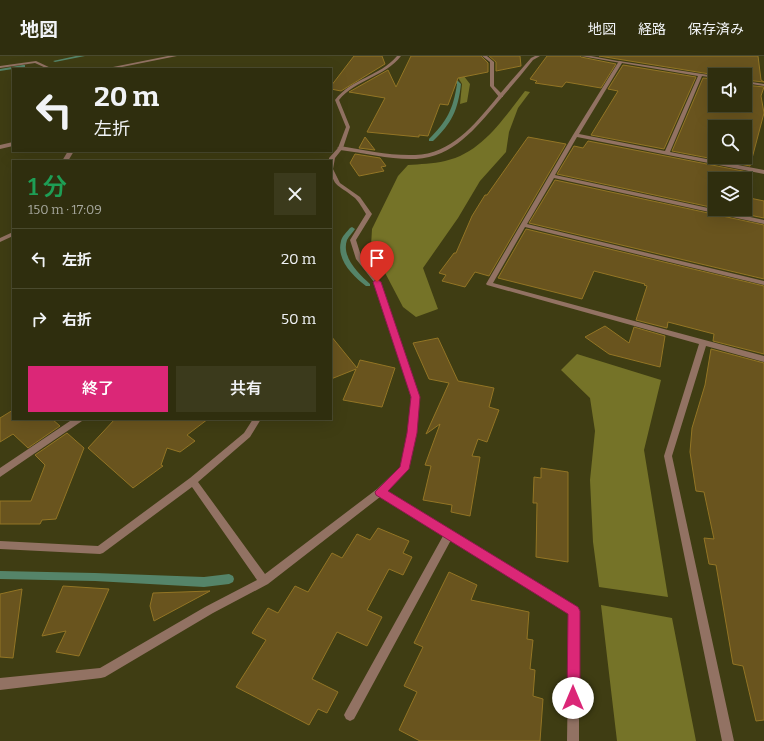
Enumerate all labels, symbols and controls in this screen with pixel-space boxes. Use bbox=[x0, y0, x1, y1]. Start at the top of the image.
text: 地図 bbox=[20, 18, 58, 41]
text: 地図 bbox=[588, 21, 616, 38]
text: 経路 bbox=[638, 21, 666, 38]
text: 保存済み bbox=[688, 21, 744, 38]
map controls bbox=[708, 68, 752, 216]
button: sound bbox=[708, 68, 752, 112]
text: 20 m bbox=[94, 80, 159, 113]
icon: left bbox=[28, 84, 80, 136]
text: 左折 bbox=[94, 118, 130, 140]
button: search bbox=[708, 120, 752, 164]
button: layers bbox=[708, 172, 752, 216]
text: 1 分 bbox=[28, 173, 67, 201]
button: close bbox=[274, 173, 316, 215]
text: 150 m · 17:09 bbox=[28, 202, 102, 217]
pin bbox=[360, 241, 394, 282]
icon: arrive bbox=[366, 247, 388, 269]
icon: left bbox=[28, 248, 50, 270]
text: 20 m bbox=[281, 250, 316, 268]
text: 左折 bbox=[62, 251, 92, 269]
icon: right bbox=[28, 308, 50, 330]
text: 50 m bbox=[281, 310, 316, 328]
text: 右折 bbox=[62, 311, 92, 329]
button: 終了 bbox=[28, 366, 168, 412]
button: 共有 bbox=[176, 366, 316, 412]
position arrow bbox=[552, 677, 594, 719]

